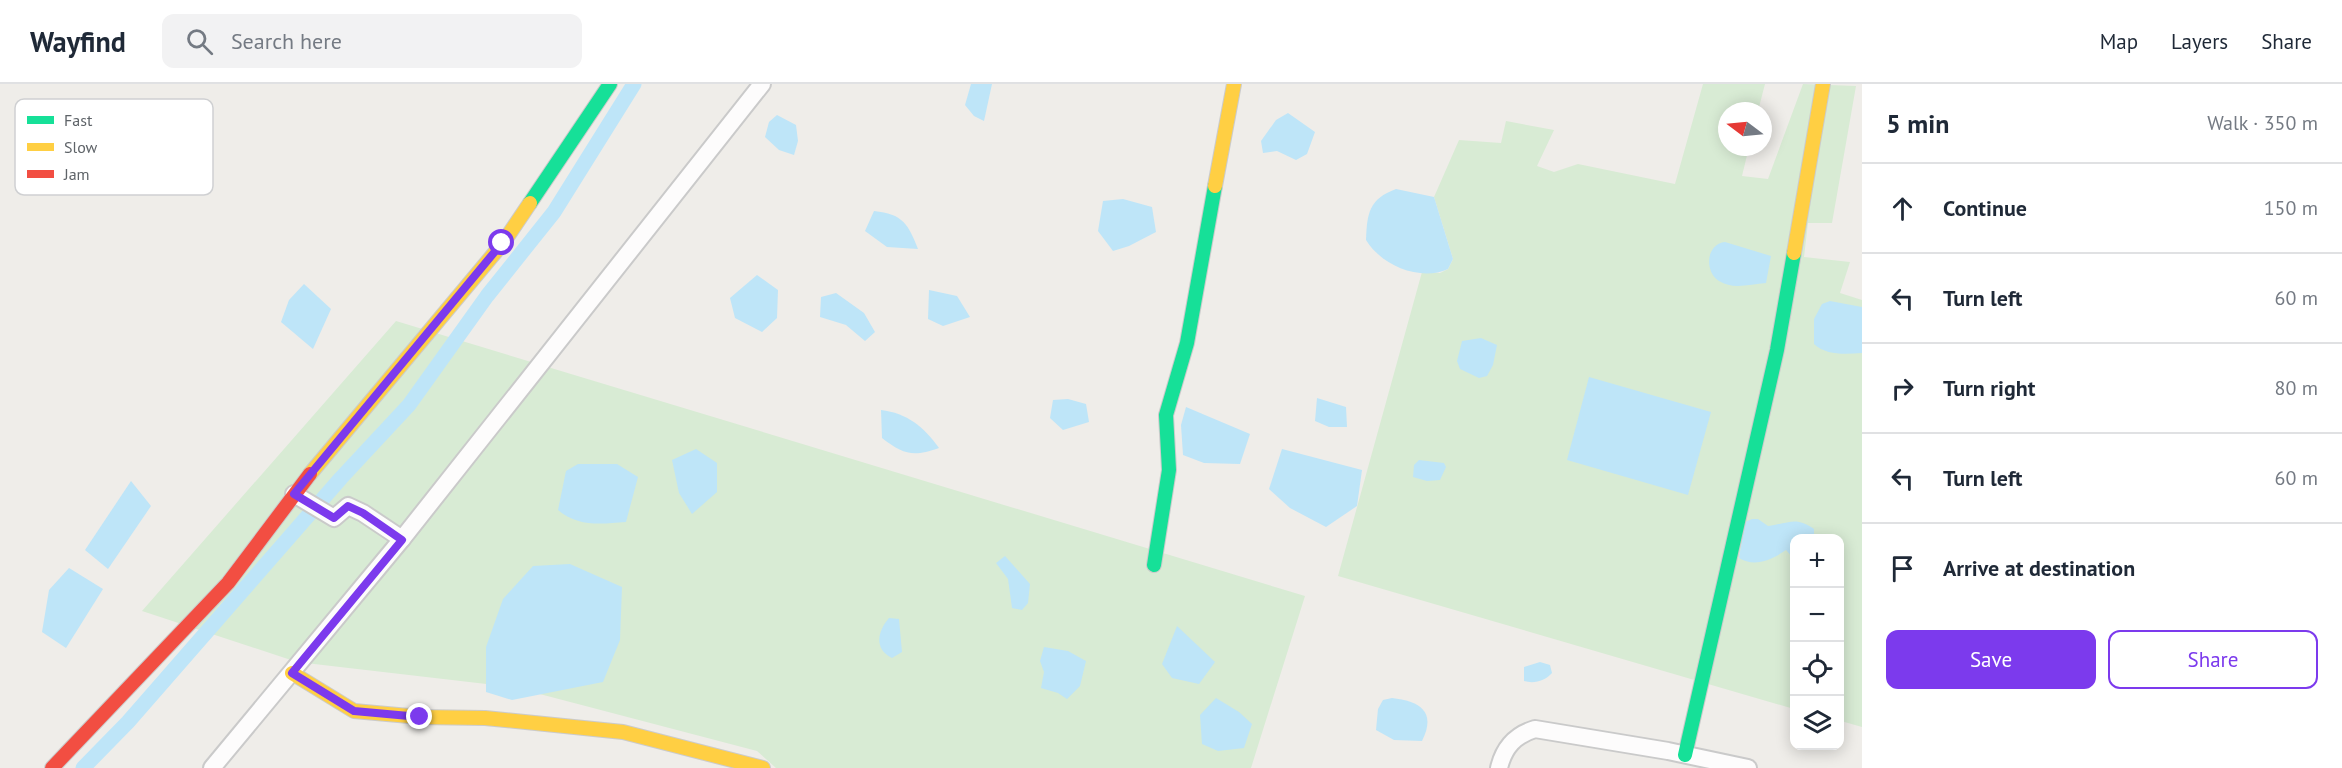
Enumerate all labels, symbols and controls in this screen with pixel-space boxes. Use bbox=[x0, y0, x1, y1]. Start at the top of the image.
search box bbox=[162, 14, 582, 68]
text: Wayfind bbox=[30, 23, 126, 60]
icon: search bbox=[183, 25, 216, 58]
text: Search here bbox=[231, 27, 342, 55]
text: Map bbox=[2100, 28, 2138, 55]
text: Layers bbox=[2171, 28, 2228, 55]
text: Share bbox=[2261, 28, 2312, 55]
legend bbox=[15, 99, 213, 195]
north arrow bbox=[1718, 102, 1772, 156]
text: 5 min bbox=[1886, 107, 1949, 140]
text: Fast bbox=[64, 110, 93, 130]
text: Walk · 350 m bbox=[2207, 110, 2318, 136]
text: Slow bbox=[64, 137, 98, 157]
text: Jam bbox=[63, 164, 90, 184]
icon: ahead bbox=[1886, 192, 1919, 225]
text: Continue bbox=[1943, 194, 2027, 222]
text: 150 m bbox=[2264, 195, 2318, 221]
route start bbox=[488, 229, 514, 255]
icon: left bbox=[1886, 282, 1919, 315]
text: Turn left bbox=[1943, 284, 2023, 312]
text: 60 m bbox=[2275, 285, 2318, 311]
icon: right bbox=[1886, 372, 1919, 405]
text: Turn right bbox=[1943, 374, 2035, 402]
text: 80 m bbox=[2275, 375, 2318, 401]
icon: left bbox=[1886, 462, 1919, 495]
text: Turn left bbox=[1943, 464, 2023, 492]
text: 60 m bbox=[2275, 465, 2318, 491]
map controls bbox=[1790, 534, 1844, 750]
button: + bbox=[1790, 534, 1844, 588]
icon: arrive bbox=[1886, 552, 1919, 585]
text: Arrive at destination bbox=[1943, 554, 2135, 582]
button: − bbox=[1790, 588, 1844, 642]
button: Save bbox=[1886, 630, 2096, 689]
button: Share bbox=[2108, 630, 2318, 689]
button: locate bbox=[1790, 642, 1844, 696]
button: layers bbox=[1790, 696, 1844, 750]
route end bbox=[406, 703, 432, 729]

